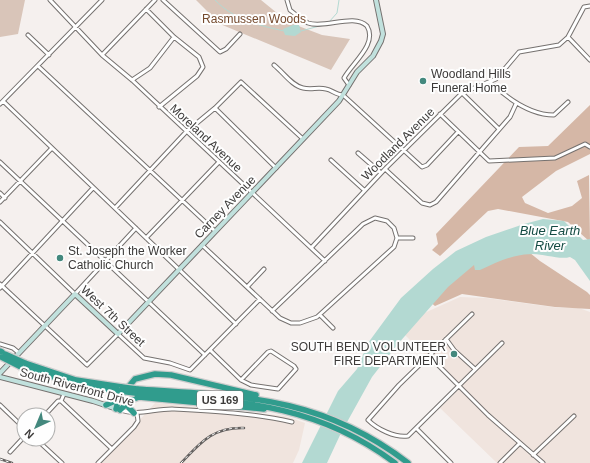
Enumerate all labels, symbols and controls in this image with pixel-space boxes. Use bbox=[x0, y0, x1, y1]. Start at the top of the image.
park label: Rasmussen Woods bbox=[202, 12, 306, 26]
place label: Woodland Hills Funeral Home bbox=[431, 67, 511, 95]
marker: Woodland Hills Funeral Home bbox=[418, 76, 428, 86]
street label: Moreland Avenue bbox=[167, 101, 245, 175]
street label: Woodland Avenue bbox=[359, 105, 437, 183]
street label: Carney Avenue bbox=[192, 172, 259, 241]
water label: Blue Earth River bbox=[520, 223, 580, 253]
place label: St. Joseph the Worker Catholic Church bbox=[68, 244, 187, 272]
marker: St. Joseph the Worker Catholic Church bbox=[55, 253, 65, 263]
street label: West 7th Street bbox=[78, 283, 148, 350]
place label: SOUTH BEND VOLUNTEER FIRE DEPARTMENT bbox=[291, 340, 447, 368]
marker: SOUTH BEND VOLUNTEER FIRE DEPARTMENT bbox=[449, 349, 459, 359]
street label: South Riverfront Drive bbox=[18, 365, 136, 409]
road number: US 169 bbox=[197, 391, 243, 409]
north arrow bbox=[16, 407, 56, 447]
text: N bbox=[22, 427, 36, 441]

